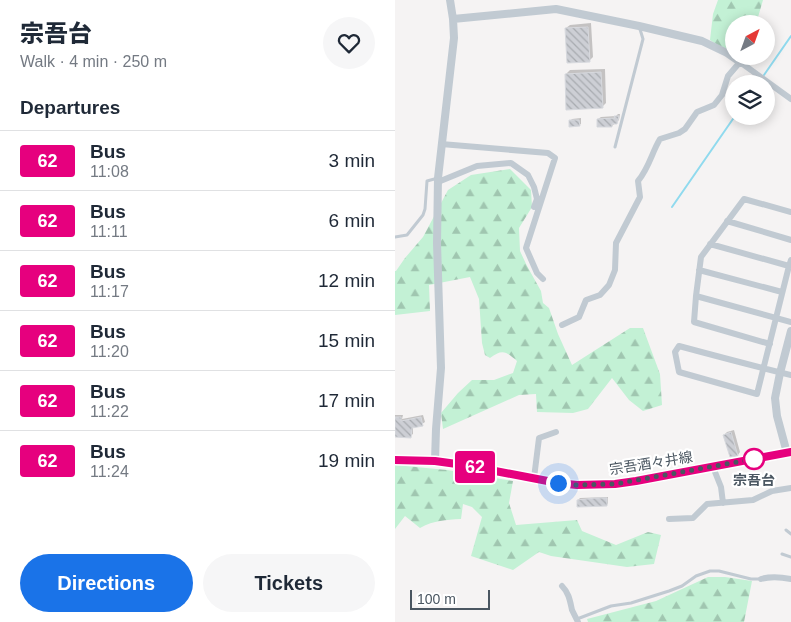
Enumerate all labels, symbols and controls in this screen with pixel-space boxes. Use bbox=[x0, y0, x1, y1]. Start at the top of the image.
north arrow bbox=[725, 15, 775, 65]
map controls bbox=[725, 15, 775, 125]
button: heart bbox=[323, 17, 375, 69]
text: 宗吾台 bbox=[20, 20, 92, 47]
text: Walk · 4 min · 250 m bbox=[20, 53, 167, 70]
button: layers bbox=[725, 75, 775, 125]
text: Departures bbox=[20, 97, 120, 118]
text: Bus bbox=[90, 141, 126, 162]
text: 3 min bbox=[329, 150, 375, 171]
text: 62 bbox=[37, 151, 58, 171]
text: 11:08 bbox=[90, 163, 129, 180]
text: Bus bbox=[90, 201, 126, 222]
text: 6 min bbox=[329, 210, 375, 231]
text: 62 bbox=[37, 211, 58, 231]
text: 11:11 bbox=[90, 223, 128, 240]
text: Bus bbox=[90, 261, 126, 282]
text: 12 min bbox=[318, 270, 375, 291]
text: 62 bbox=[37, 271, 58, 291]
text: 11:17 bbox=[90, 283, 129, 300]
text: Bus bbox=[90, 321, 126, 342]
text: 15 min bbox=[318, 330, 375, 351]
text: 62 bbox=[37, 331, 58, 351]
text: 11:20 bbox=[90, 343, 129, 360]
text: Bus bbox=[90, 381, 126, 402]
text: 17 min bbox=[318, 390, 375, 411]
text: 62 bbox=[37, 391, 58, 411]
text: 11:22 bbox=[90, 403, 129, 420]
text: Bus bbox=[90, 441, 126, 462]
marker: 宗吾台 bbox=[743, 448, 765, 470]
street label: 宗吾酒々井線 bbox=[608, 449, 694, 477]
text: 19 min bbox=[318, 450, 375, 471]
text: 62 bbox=[37, 451, 58, 471]
line badge: 62 bbox=[453, 451, 497, 483]
text: 62 bbox=[465, 457, 485, 477]
text: 11:24 bbox=[90, 463, 129, 480]
your location bbox=[546, 471, 571, 496]
place label: 宗吾台 bbox=[733, 472, 775, 488]
button: Directions bbox=[20, 554, 193, 612]
button: Tickets bbox=[203, 554, 375, 612]
scale bar bbox=[410, 587, 490, 610]
text: 100 m bbox=[417, 591, 456, 607]

